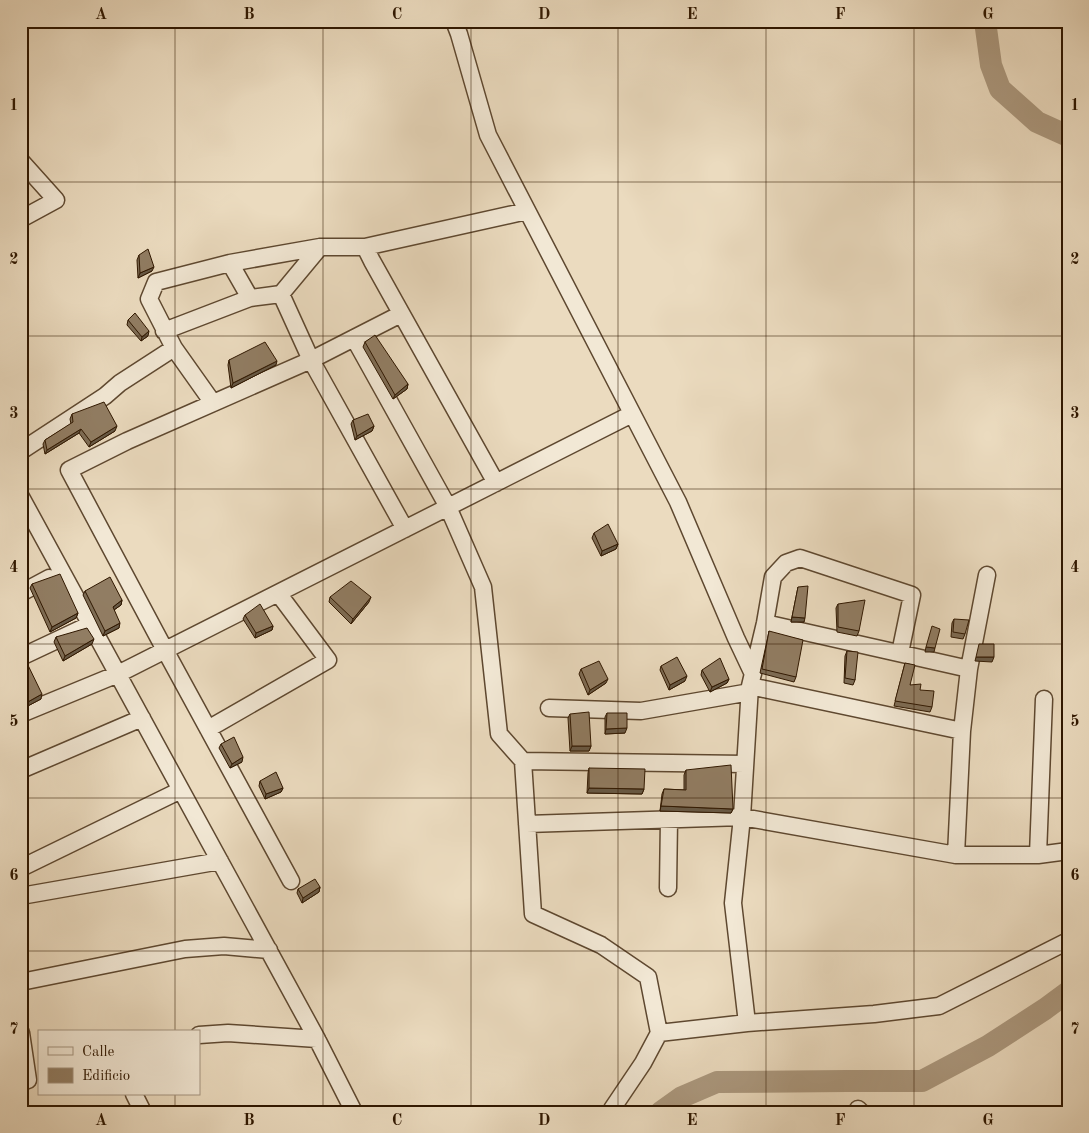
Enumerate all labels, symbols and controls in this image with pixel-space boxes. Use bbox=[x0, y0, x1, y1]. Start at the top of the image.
text: A bbox=[95, 7, 107, 23]
text: B bbox=[243, 7, 255, 23]
text: C bbox=[392, 7, 402, 23]
text: D bbox=[538, 7, 550, 23]
text: E bbox=[686, 7, 698, 23]
text: F bbox=[835, 7, 846, 23]
text: G bbox=[982, 7, 994, 23]
text: 1 bbox=[9, 98, 19, 114]
text: 1 bbox=[1070, 98, 1080, 114]
text: 2 bbox=[9, 252, 19, 268]
text: 2 bbox=[1070, 252, 1080, 268]
text: 3 bbox=[9, 406, 19, 422]
text: 3 bbox=[1070, 406, 1080, 422]
text: 4 bbox=[9, 560, 19, 576]
text: 4 bbox=[1070, 560, 1080, 576]
text: 5 bbox=[9, 714, 19, 730]
text: 5 bbox=[1070, 714, 1080, 730]
text: 6 bbox=[9, 868, 19, 884]
text: 6 bbox=[1070, 868, 1080, 884]
text: 7 bbox=[9, 1022, 19, 1038]
text: 7 bbox=[1070, 1022, 1080, 1038]
legend bbox=[38, 1030, 200, 1096]
text: Calle bbox=[82, 1045, 115, 1060]
text: Edificio bbox=[82, 1069, 130, 1084]
text: A bbox=[95, 1113, 107, 1129]
text: B bbox=[243, 1113, 255, 1129]
text: C bbox=[392, 1113, 402, 1129]
text: D bbox=[538, 1113, 550, 1129]
text: E bbox=[686, 1113, 698, 1129]
text: F bbox=[835, 1113, 846, 1129]
text: G bbox=[982, 1113, 994, 1129]

